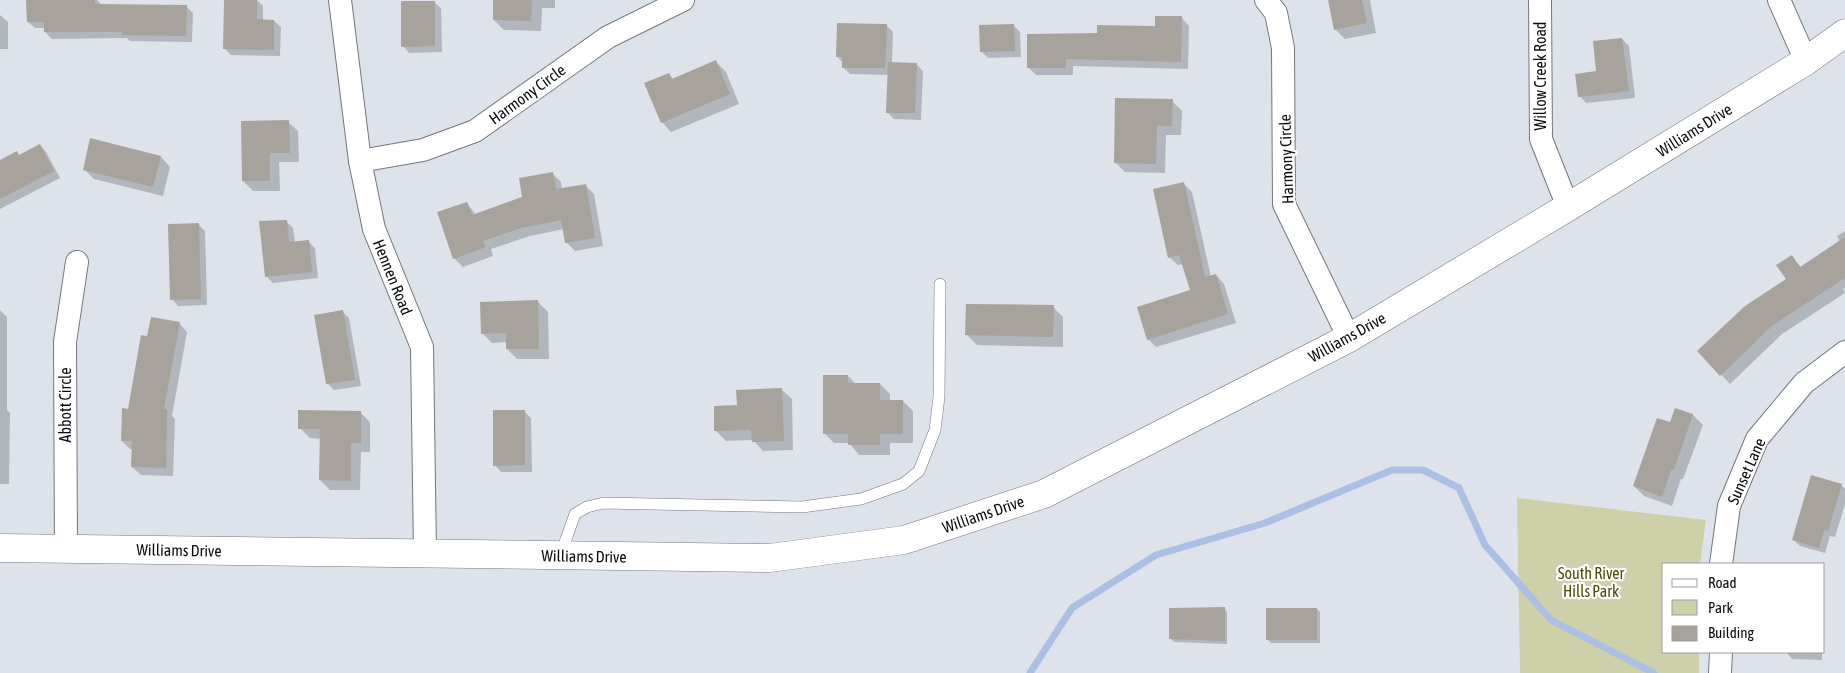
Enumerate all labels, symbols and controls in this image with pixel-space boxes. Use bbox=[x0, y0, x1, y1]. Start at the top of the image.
street label: Willow Creek Road bbox=[1531, 22, 1549, 130]
street label: Harmony Circle bbox=[485, 60, 569, 129]
street label: Williams Drive bbox=[1653, 100, 1735, 160]
street label: Harmony Circle bbox=[1275, 114, 1298, 204]
street label: Hennen Road bbox=[370, 237, 416, 317]
street label: Williams Drive bbox=[1305, 308, 1389, 366]
street label: Abbott Circle bbox=[56, 368, 74, 442]
street label: Sunset Lane bbox=[1723, 435, 1769, 507]
street label: Williams Drive bbox=[940, 492, 1026, 536]
street label: Williams Drive bbox=[136, 540, 222, 560]
street label: Williams Drive bbox=[541, 546, 627, 566]
legend bbox=[1662, 563, 1825, 653]
park label: South River Hills Park bbox=[1558, 564, 1625, 600]
text: Road bbox=[1708, 574, 1737, 591]
text: Park bbox=[1708, 599, 1733, 616]
text: Building bbox=[1708, 624, 1754, 641]

